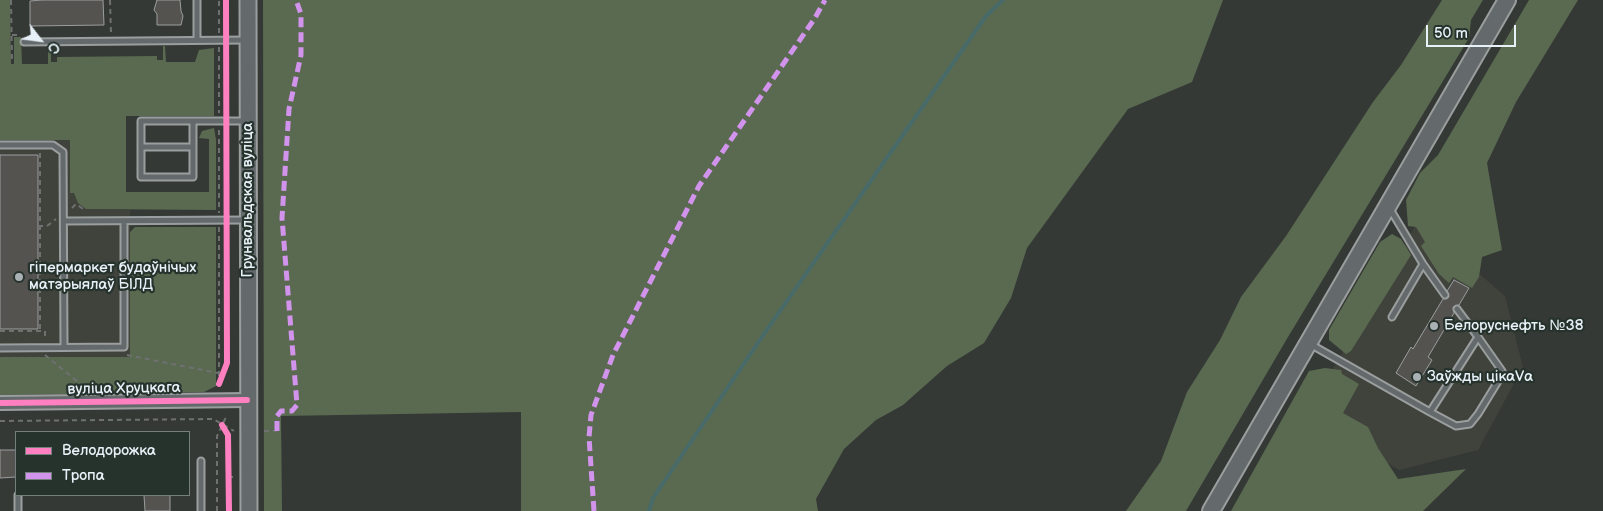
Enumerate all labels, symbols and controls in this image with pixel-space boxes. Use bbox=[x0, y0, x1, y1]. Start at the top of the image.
north arrow bbox=[15, 15, 65, 65]
scale bar bbox=[1428, 15, 1518, 47]
text: 50 m bbox=[1434, 24, 1468, 43]
text: С bbox=[44, 39, 63, 56]
street label: Грунвальдская вуліца bbox=[239, 123, 257, 277]
place label: гіпермаркет будаўнічых матэрыялаў БІЛД bbox=[29, 259, 196, 294]
marker: гіпермаркет будаўнічых матэрыялаў БІЛД bbox=[13, 271, 25, 283]
place label: Белоруснефть №38 bbox=[1444, 317, 1583, 335]
marker: Белоруснефть №38 bbox=[1428, 320, 1440, 332]
place label: Заўжды цікаVа bbox=[1427, 368, 1533, 386]
marker: Заўжды цікаVа bbox=[1411, 371, 1423, 383]
street label: вуліца Хруцкага bbox=[67, 379, 181, 399]
legend bbox=[15, 431, 190, 496]
text: Велодорожка bbox=[62, 441, 156, 460]
text: Тропа bbox=[62, 466, 105, 485]

